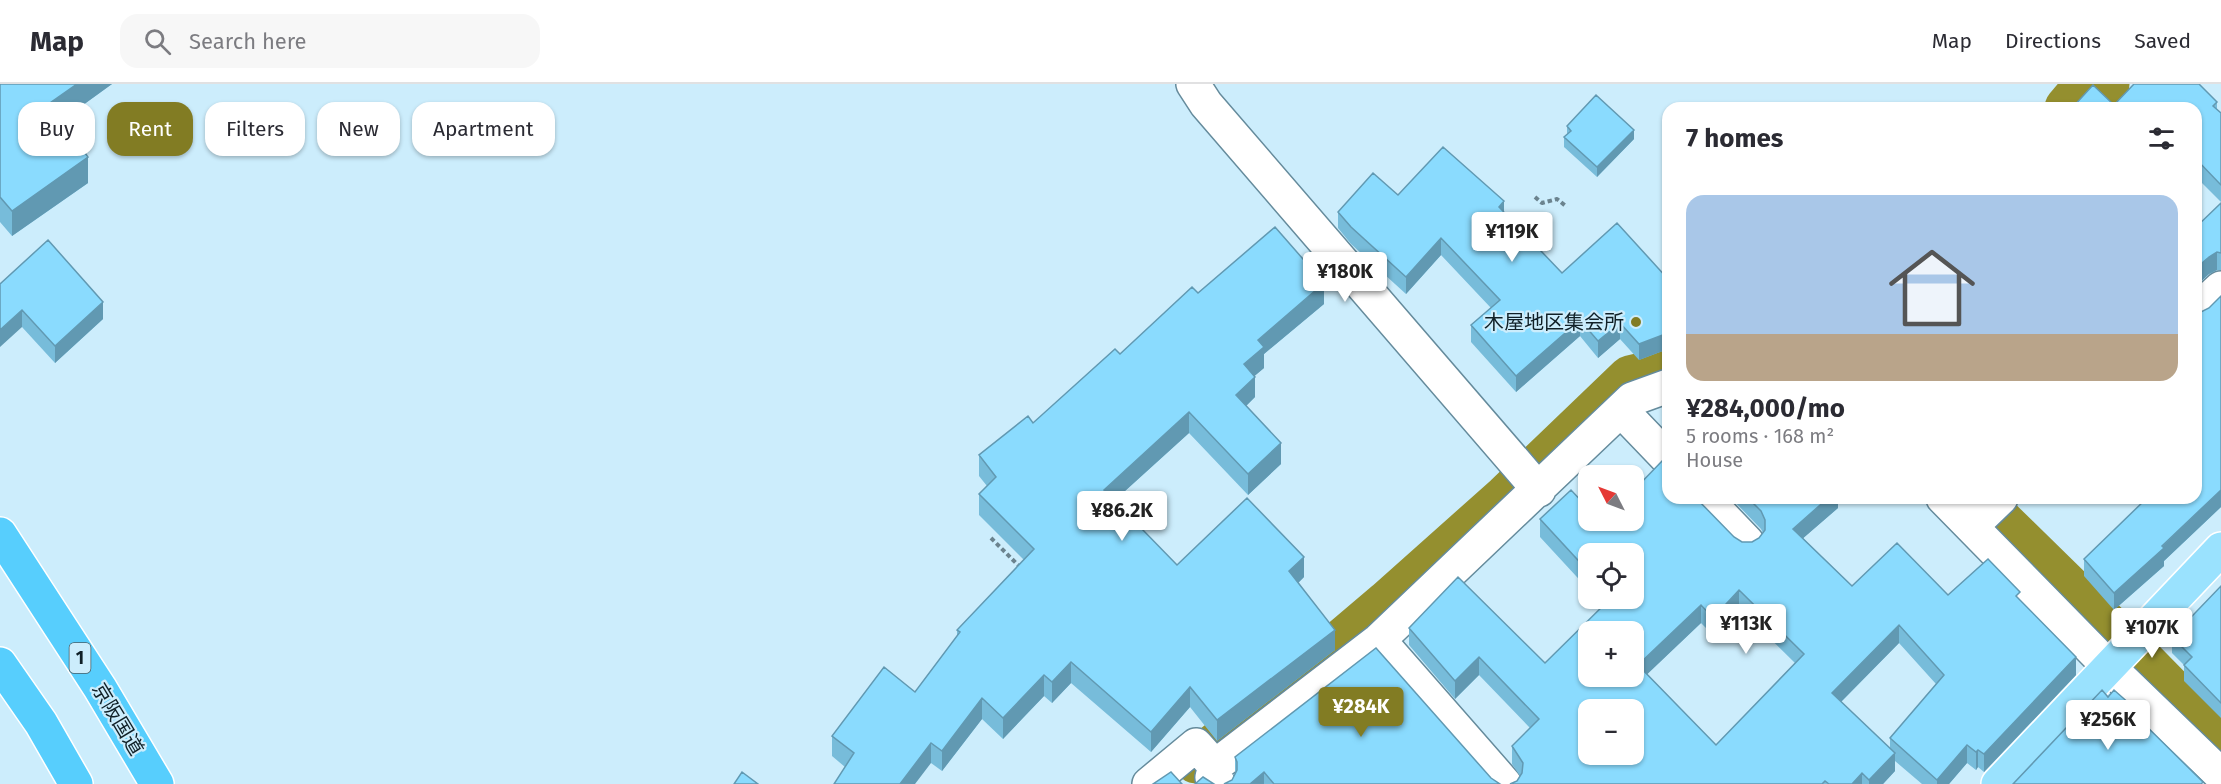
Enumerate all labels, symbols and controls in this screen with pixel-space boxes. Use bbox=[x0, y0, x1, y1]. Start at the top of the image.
search box bbox=[120, 14, 540, 68]
text: Map bbox=[30, 25, 84, 58]
icon: search bbox=[141, 25, 174, 58]
text: Search here bbox=[189, 28, 307, 55]
text: Map bbox=[1932, 28, 1972, 54]
text: Directions bbox=[2005, 28, 2101, 54]
text: Saved bbox=[2134, 28, 2191, 54]
chip: Buy bbox=[18, 102, 95, 156]
chip: Rent bbox=[107, 102, 193, 156]
chip: Filters bbox=[205, 102, 305, 156]
chip: New bbox=[317, 102, 400, 156]
chip: Apartment bbox=[412, 102, 555, 156]
icon: filters bbox=[2145, 122, 2178, 155]
text: 7 homes bbox=[1686, 123, 1783, 154]
pin: ¥119K bbox=[1470, 212, 1554, 263]
text: ¥119K bbox=[1486, 219, 1538, 243]
icon: home bbox=[1878, 234, 1986, 342]
pin: ¥180K bbox=[1303, 252, 1387, 303]
text: ¥180K bbox=[1317, 259, 1373, 283]
place label: 木屋地区集会所 bbox=[1484, 310, 1624, 334]
marker: 木屋地区集会所 bbox=[1629, 315, 1643, 329]
text: ¥284,000/mo bbox=[1686, 393, 1845, 424]
text: 5 rooms · 168 m² bbox=[1686, 424, 1834, 448]
text: House bbox=[1686, 448, 1743, 472]
north arrow bbox=[1578, 465, 1644, 531]
map controls bbox=[1578, 465, 1644, 765]
pin: ¥86.2K bbox=[1073, 491, 1171, 542]
text: ¥86.2K bbox=[1091, 498, 1153, 522]
button: locate bbox=[1578, 543, 1644, 609]
pin: ¥113K bbox=[1704, 604, 1788, 655]
pin: ¥107K bbox=[2110, 608, 2194, 659]
text: ¥113K bbox=[1720, 611, 1772, 635]
text: ¥107K bbox=[2125, 615, 2179, 639]
button: + bbox=[1578, 621, 1644, 687]
road number: 1 bbox=[70, 643, 90, 673]
street label: 京阪国道 bbox=[87, 679, 149, 759]
pin: ¥284K bbox=[1319, 687, 1403, 738]
text: ¥284K bbox=[1333, 694, 1389, 718]
button: − bbox=[1578, 699, 1644, 765]
pin: ¥256K bbox=[2066, 700, 2150, 751]
text: ¥256K bbox=[2080, 707, 2136, 731]

